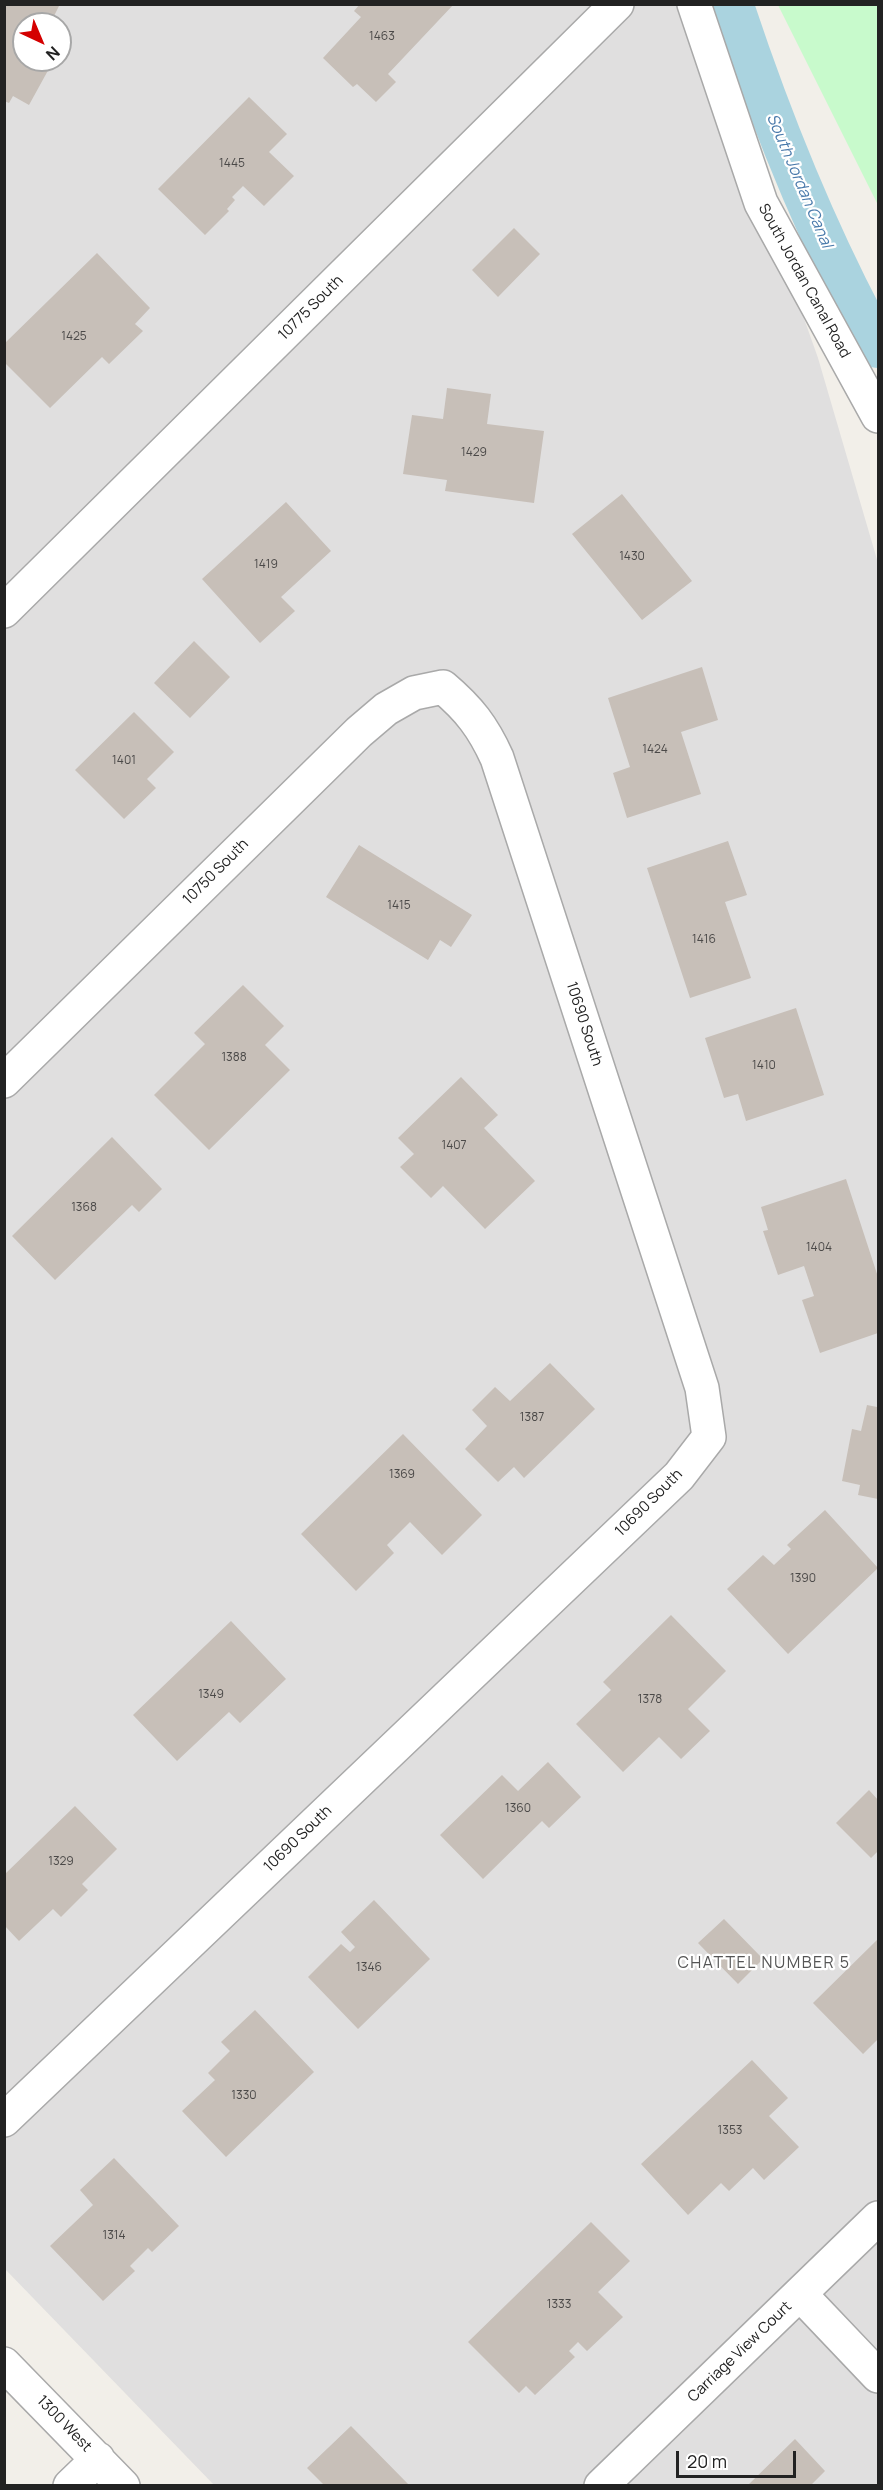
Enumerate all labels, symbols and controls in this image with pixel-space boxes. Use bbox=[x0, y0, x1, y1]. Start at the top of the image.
north arrow bbox=[12, 12, 72, 72]
house number: 1463 bbox=[369, 30, 395, 44]
text: N bbox=[41, 42, 65, 65]
water label: South Jordan Canal bbox=[762, 111, 836, 251]
house number: 1445 bbox=[219, 157, 245, 171]
street label: South Jordan Canal Road bbox=[754, 201, 854, 361]
street label: 10775 South bbox=[275, 272, 347, 344]
house number: 1425 bbox=[61, 330, 87, 344]
house number: 1429 bbox=[461, 446, 487, 460]
house number: 1430 bbox=[619, 550, 645, 564]
house number: 1419 bbox=[254, 558, 278, 572]
house number: 1424 bbox=[642, 743, 668, 757]
house number: 1401 bbox=[112, 754, 136, 768]
street label: 10750 South bbox=[179, 835, 253, 909]
house number: 1415 bbox=[387, 899, 411, 913]
house number: 1416 bbox=[692, 933, 716, 947]
street label: 10690 South bbox=[562, 980, 606, 1068]
house number: 1388 bbox=[221, 1051, 247, 1065]
house number: 1410 bbox=[752, 1059, 776, 1073]
house number: 1407 bbox=[441, 1139, 467, 1153]
house number: 1368 bbox=[71, 1201, 97, 1215]
house number: 1404 bbox=[806, 1241, 832, 1255]
house number: 1387 bbox=[520, 1411, 544, 1425]
street label: 10690 South bbox=[612, 1466, 686, 1540]
house number: 1369 bbox=[389, 1468, 415, 1482]
house number: 1390 bbox=[790, 1572, 816, 1586]
house number: 1349 bbox=[198, 1688, 224, 1702]
house number: 1378 bbox=[638, 1693, 662, 1707]
street label: 10690 South bbox=[260, 1802, 336, 1876]
house number: 1360 bbox=[505, 1802, 531, 1816]
house number: 1329 bbox=[48, 1855, 74, 1869]
district label: CHATTEL NUMBER 5 bbox=[677, 1954, 851, 1974]
house number: 1346 bbox=[356, 1961, 382, 1975]
house number: 1330 bbox=[231, 2089, 257, 2103]
house number: 1353 bbox=[718, 2124, 742, 2138]
house number: 1314 bbox=[102, 2229, 126, 2243]
house number: 1333 bbox=[547, 2298, 571, 2312]
street label: Carriage View Court bbox=[684, 2298, 796, 2406]
street label: 1300 West bbox=[33, 2392, 95, 2456]
scale bar bbox=[679, 2439, 799, 2477]
text: 20 m bbox=[687, 2449, 727, 2473]

